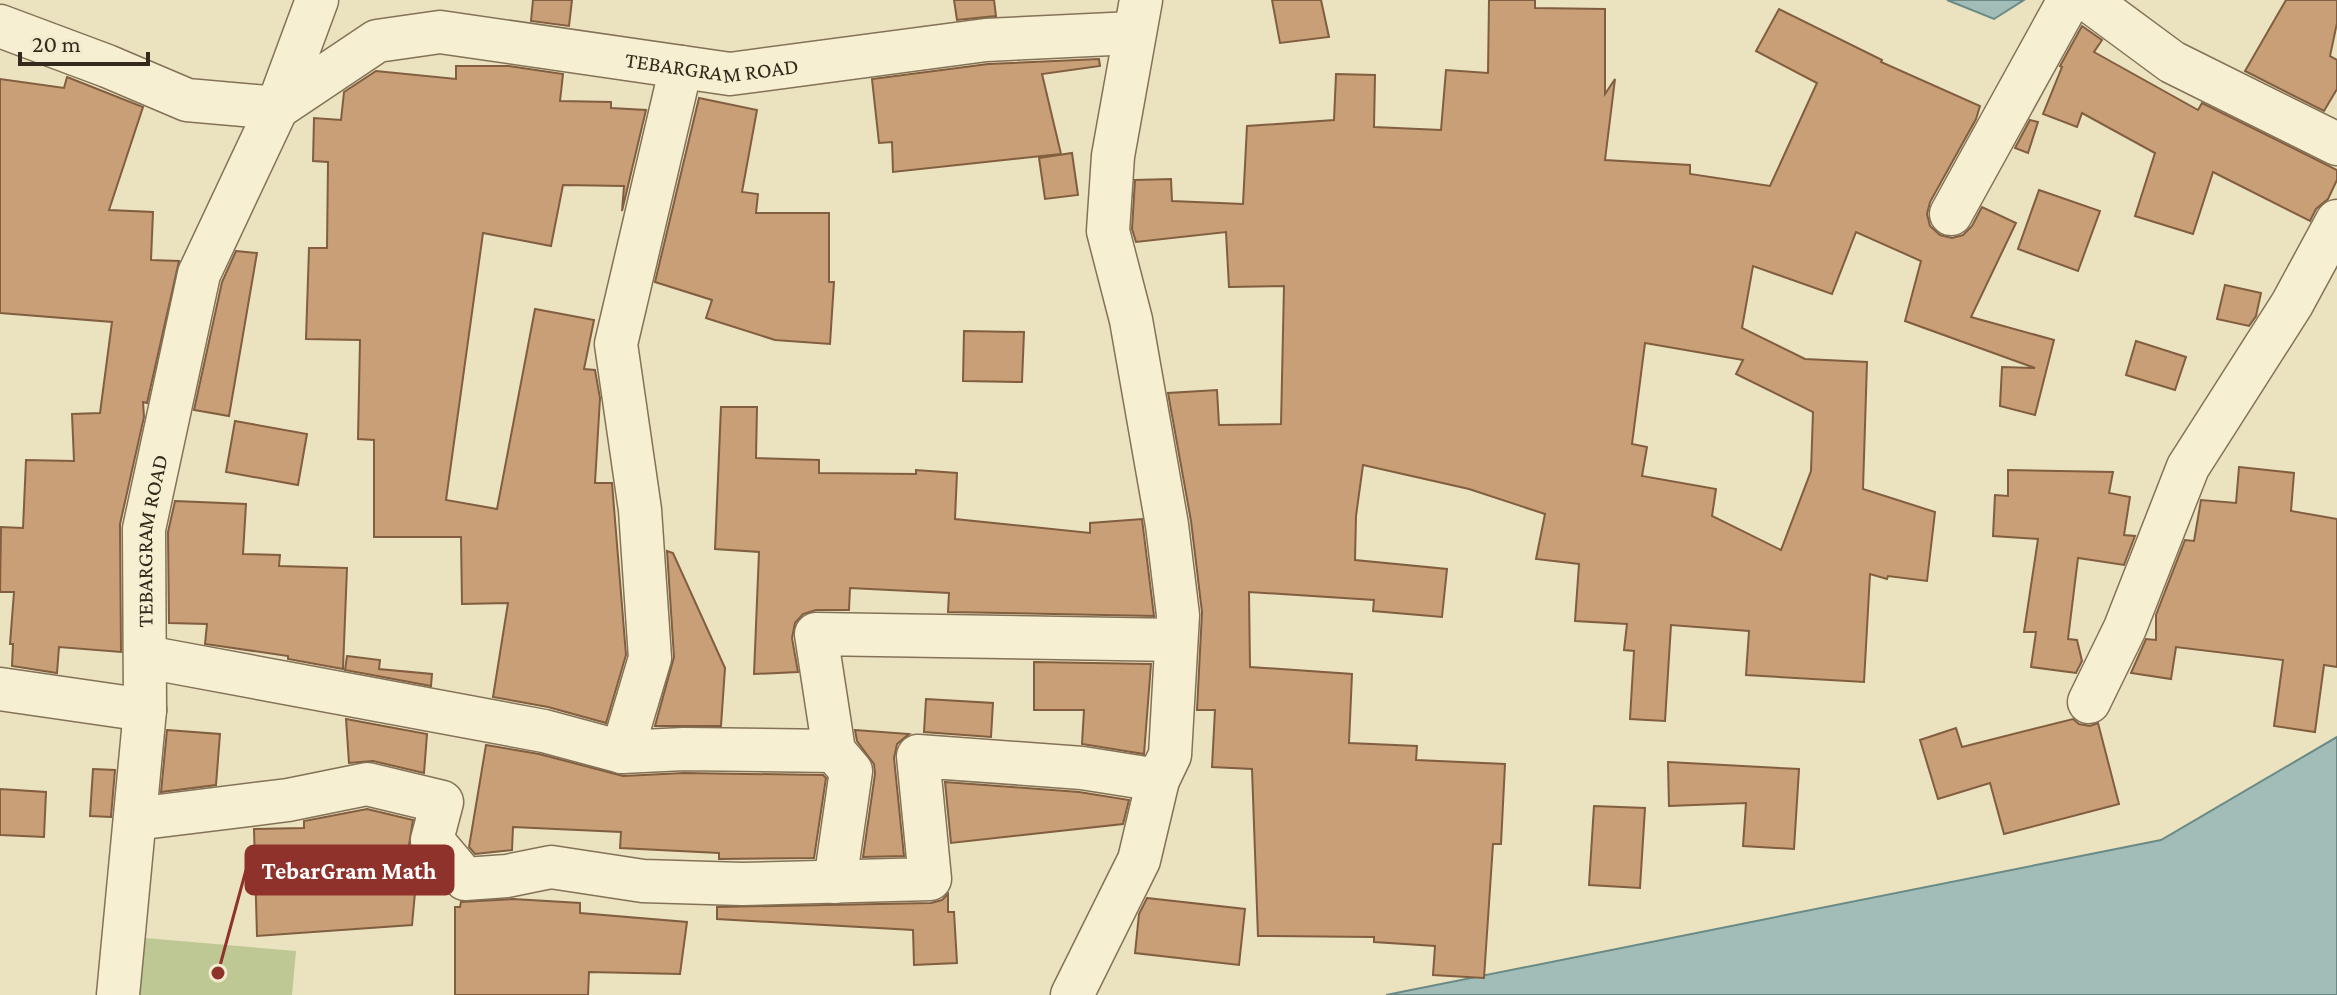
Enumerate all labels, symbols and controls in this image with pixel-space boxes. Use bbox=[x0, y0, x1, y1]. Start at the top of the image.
scale bar bbox=[20, 16, 148, 66]
text: 20 m bbox=[32, 30, 81, 57]
street label: TEBARGRAM ROAD bbox=[623, 47, 800, 88]
street label: TEBARGRAM ROAD bbox=[132, 452, 173, 628]
callout: TebarGram Math bbox=[246, 846, 453, 894]
text: TebarGram Math bbox=[261, 857, 437, 884]

